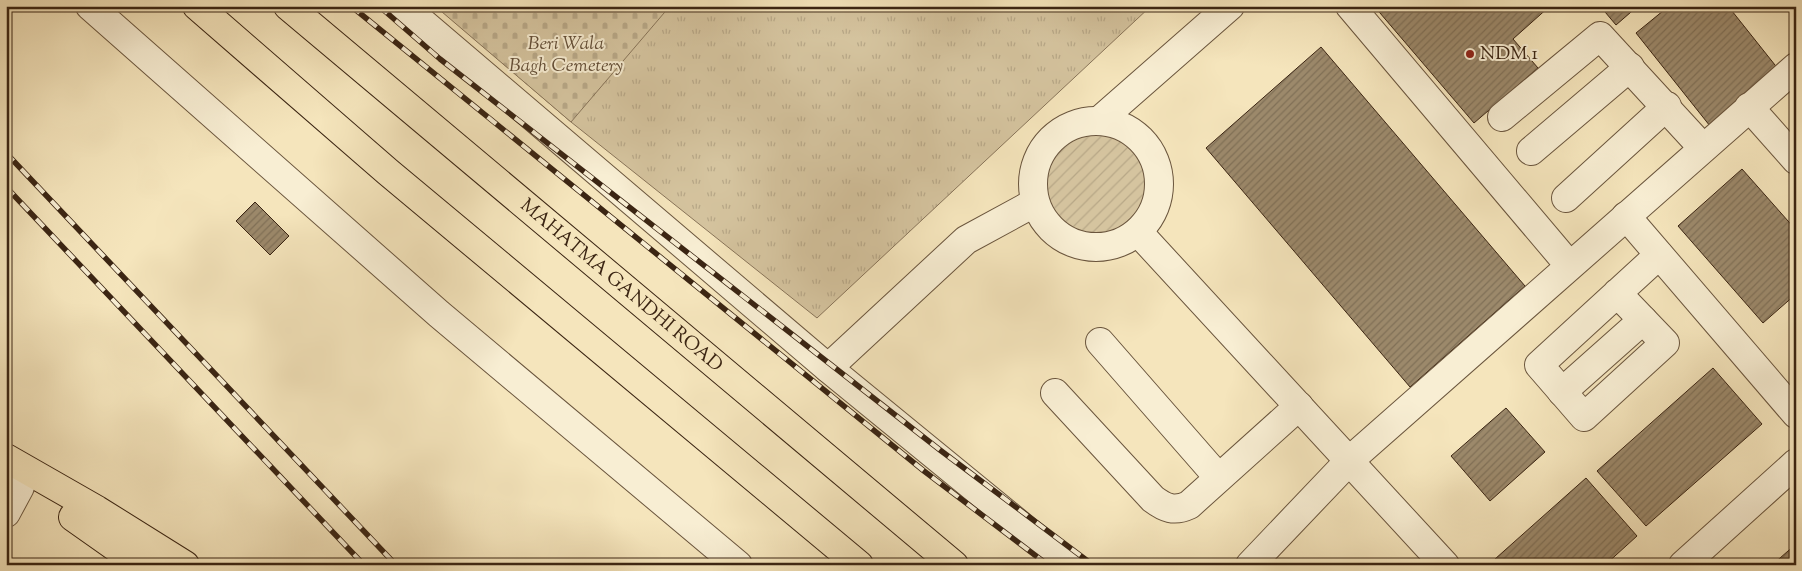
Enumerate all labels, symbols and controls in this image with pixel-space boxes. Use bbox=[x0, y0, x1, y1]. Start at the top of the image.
park label: Beri Wala Bagh Cemetery bbox=[509, 31, 623, 80]
place label: NDM 1 bbox=[1480, 41, 1538, 68]
marker: NDM 1 bbox=[1464, 48, 1476, 60]
street label: MAHATMA GANDHI ROAD bbox=[514, 193, 728, 379]

